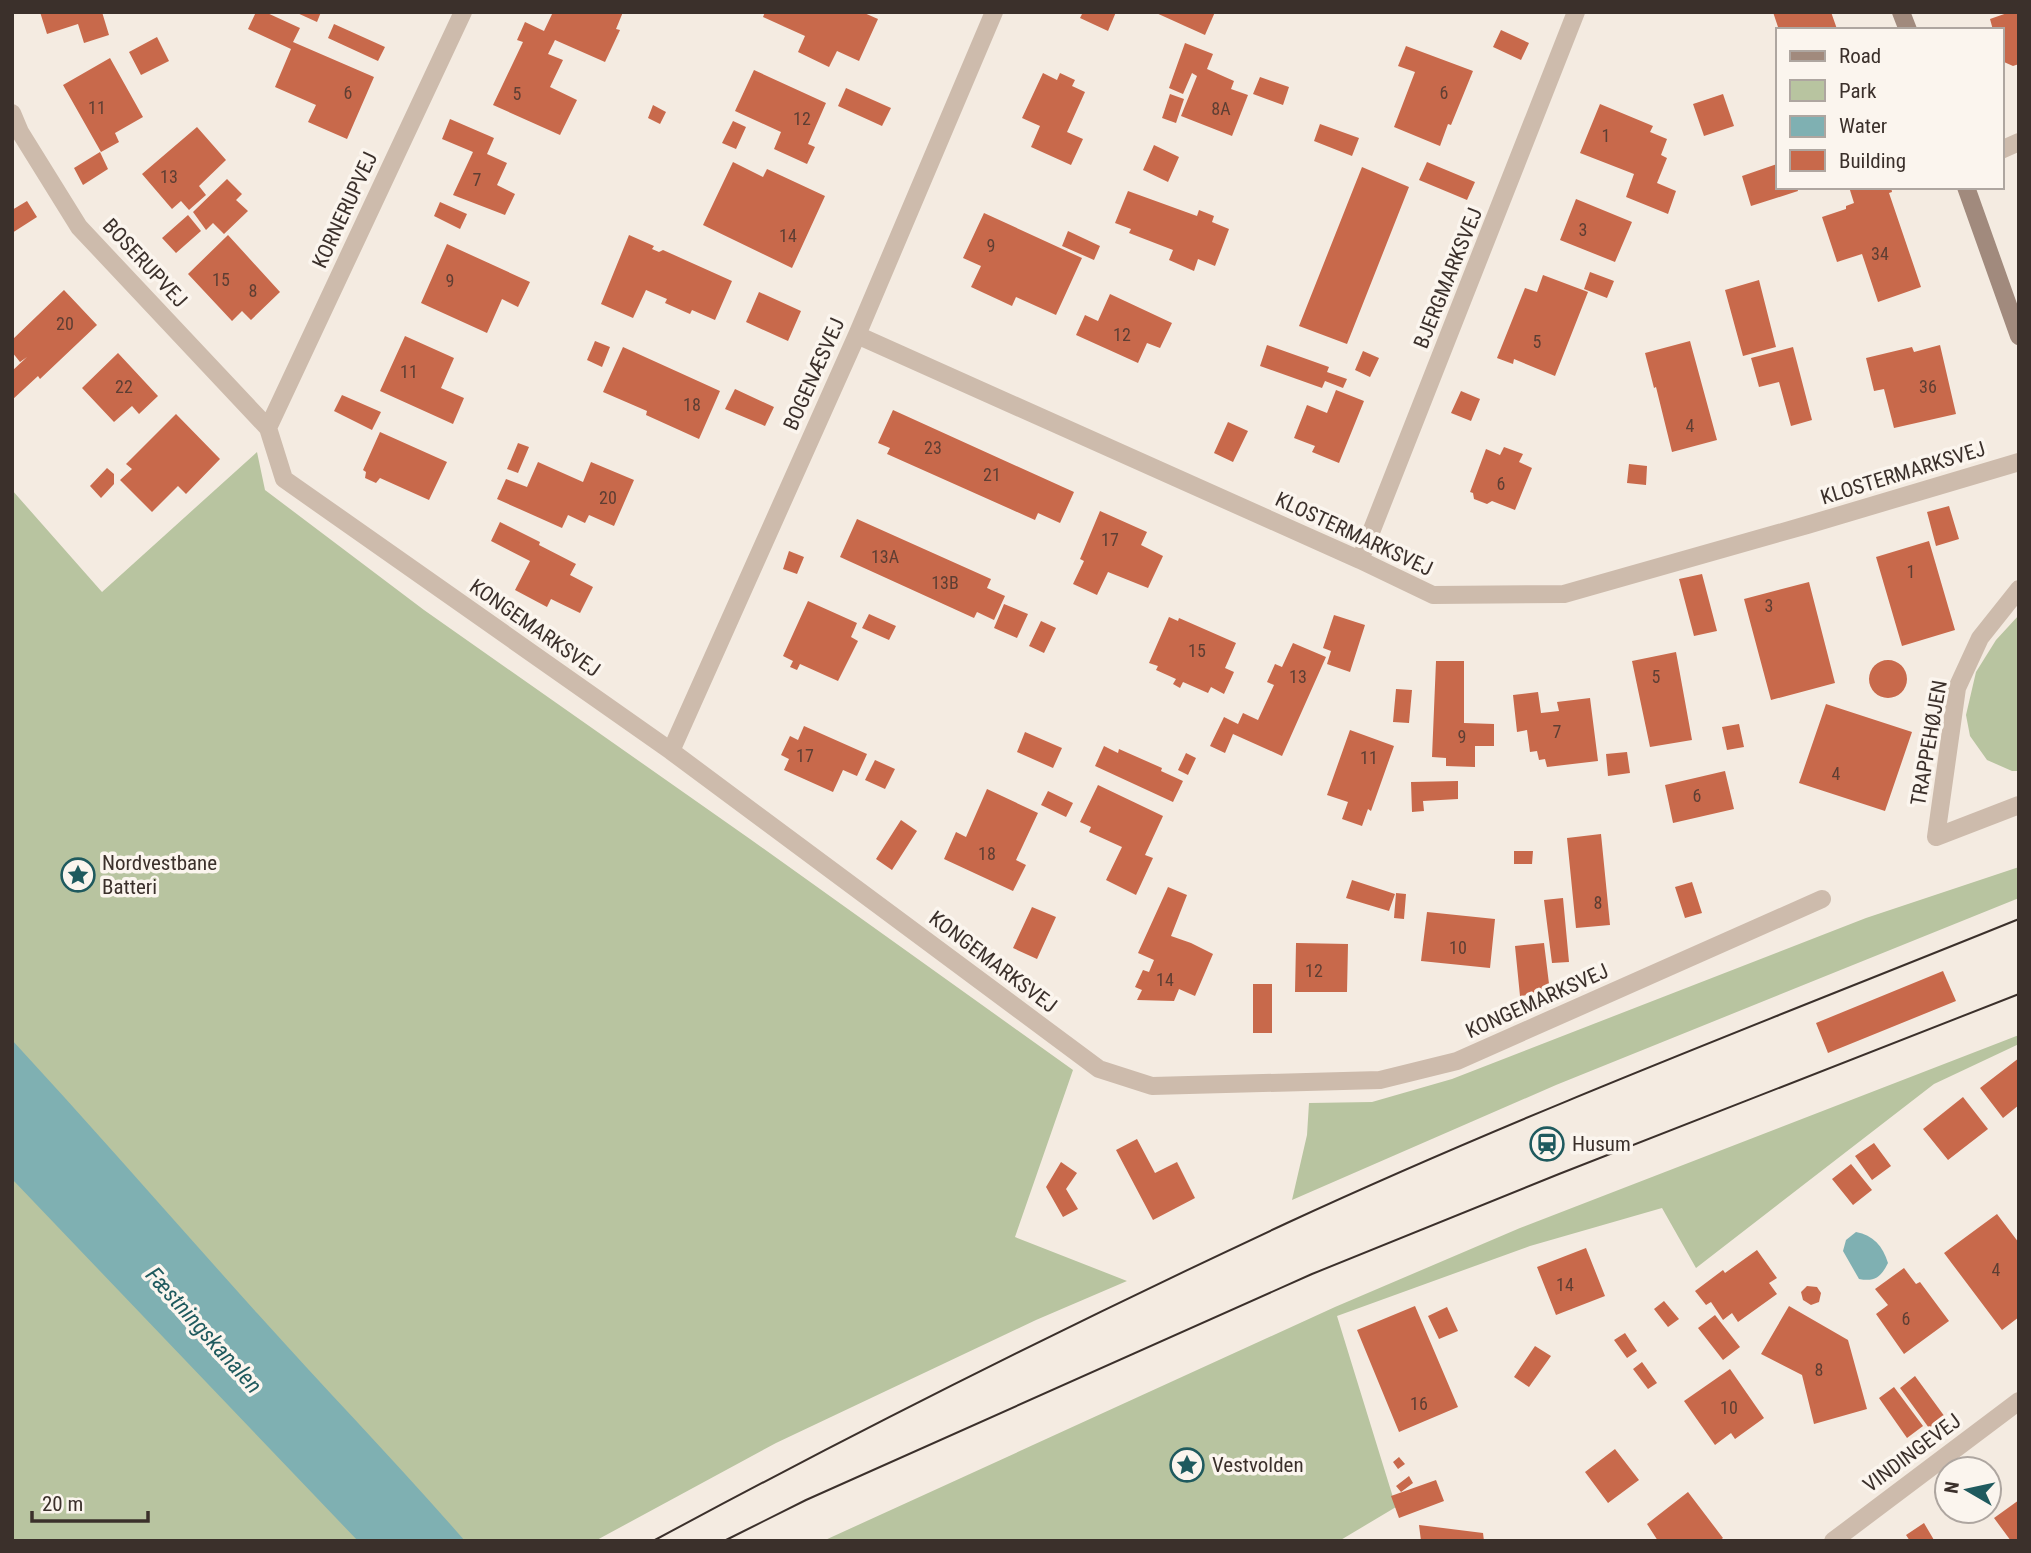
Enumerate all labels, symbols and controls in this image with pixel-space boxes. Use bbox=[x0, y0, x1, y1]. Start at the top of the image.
legend bbox=[1776, 28, 2003, 189]
text: Road bbox=[1839, 44, 1881, 68]
text: Park bbox=[1839, 79, 1877, 103]
house number: 6 bbox=[344, 82, 352, 103]
house number: 6 bbox=[1440, 82, 1448, 103]
house number: 5 bbox=[513, 83, 522, 104]
house number: 11 bbox=[88, 97, 106, 118]
house number: 8A bbox=[1211, 98, 1231, 119]
house number: 12 bbox=[793, 108, 811, 129]
text: Water bbox=[1839, 114, 1887, 138]
house number: 1 bbox=[1602, 125, 1610, 146]
street label: KORNERUPVEJ bbox=[308, 148, 382, 272]
text: Building bbox=[1839, 149, 1906, 173]
house number: 13 bbox=[160, 166, 178, 187]
house number: 7 bbox=[473, 169, 482, 190]
street label: BJERGMARKSVEJ bbox=[1409, 204, 1487, 352]
street label: BOSERUPVEJ bbox=[98, 214, 192, 312]
house number: 3 bbox=[1579, 219, 1587, 240]
house number: 14 bbox=[779, 225, 797, 246]
house number: 9 bbox=[987, 235, 995, 256]
house number: 34 bbox=[1871, 243, 1889, 264]
house number: 15 bbox=[212, 269, 230, 290]
house number: 9 bbox=[446, 270, 454, 291]
house number: 8 bbox=[249, 280, 257, 301]
house number: 20 bbox=[56, 313, 74, 334]
street label: BOGENÆSVEJ bbox=[779, 314, 849, 434]
house number: 12 bbox=[1113, 324, 1131, 345]
house number: 5 bbox=[1533, 331, 1542, 352]
house number: 11 bbox=[400, 361, 418, 382]
house number: 22 bbox=[115, 376, 133, 397]
house number: 36 bbox=[1919, 376, 1937, 397]
house number: 18 bbox=[683, 394, 701, 415]
house number: 4 bbox=[1686, 415, 1695, 436]
house number: 23 bbox=[924, 437, 942, 458]
street label: KLOSTERMARKSVEJ bbox=[1818, 437, 1988, 509]
house number: 21 bbox=[983, 464, 1001, 485]
house number: 6 bbox=[1497, 473, 1505, 494]
house number: 20 bbox=[599, 487, 617, 508]
street label: KLOSTERMARKSVEJ bbox=[1272, 487, 1436, 581]
house number: 17 bbox=[1101, 529, 1119, 550]
house number: 13A bbox=[871, 546, 900, 567]
house number: 1 bbox=[1907, 561, 1915, 582]
house number: 13B bbox=[931, 572, 959, 593]
street label: KONGEMARKSVEJ bbox=[465, 574, 605, 682]
house number: 3 bbox=[1765, 595, 1773, 616]
house number: 15 bbox=[1188, 640, 1206, 661]
house number: 13 bbox=[1289, 666, 1307, 687]
house number: 5 bbox=[1652, 666, 1661, 687]
street label: TRAPPEHØJEN bbox=[1906, 678, 1952, 808]
house number: 7 bbox=[1553, 721, 1562, 742]
house number: 9 bbox=[1458, 726, 1466, 747]
house number: 17 bbox=[796, 745, 814, 766]
house number: 11 bbox=[1360, 747, 1378, 768]
house number: 4 bbox=[1832, 763, 1841, 784]
house number: 6 bbox=[1693, 785, 1701, 806]
house number: 18 bbox=[978, 843, 996, 864]
place label: Nordvestbane Batteri bbox=[102, 851, 217, 899]
place icon: Nordvestbane Batteri bbox=[59, 856, 97, 894]
house number: 8 bbox=[1594, 892, 1602, 913]
street label: KONGEMARKSVEJ bbox=[924, 906, 1062, 1018]
house number: 10 bbox=[1449, 937, 1467, 958]
street label: KONGEMARKSVEJ bbox=[1462, 959, 1612, 1043]
house number: 12 bbox=[1305, 960, 1323, 981]
house number: 14 bbox=[1156, 969, 1174, 990]
station icon: Husum bbox=[1528, 1125, 1566, 1163]
place label: Husum bbox=[1572, 1132, 1631, 1156]
house number: 4 bbox=[1992, 1259, 2001, 1280]
water label: Fæstningskanalen bbox=[140, 1262, 267, 1399]
house number: 14 bbox=[1556, 1274, 1574, 1295]
house number: 6 bbox=[1902, 1308, 1910, 1329]
house number: 8 bbox=[1815, 1359, 1823, 1380]
house number: 16 bbox=[1410, 1393, 1428, 1414]
house number: 10 bbox=[1720, 1397, 1738, 1418]
street label: VINDINGEVEJ bbox=[1858, 1408, 1966, 1498]
place icon: Vestvolden bbox=[1168, 1446, 1206, 1484]
place label: Vestvolden bbox=[1212, 1453, 1304, 1477]
north arrow bbox=[1933, 1455, 2003, 1525]
scale bar bbox=[32, 1480, 147, 1524]
text: 20 m bbox=[42, 1492, 83, 1516]

